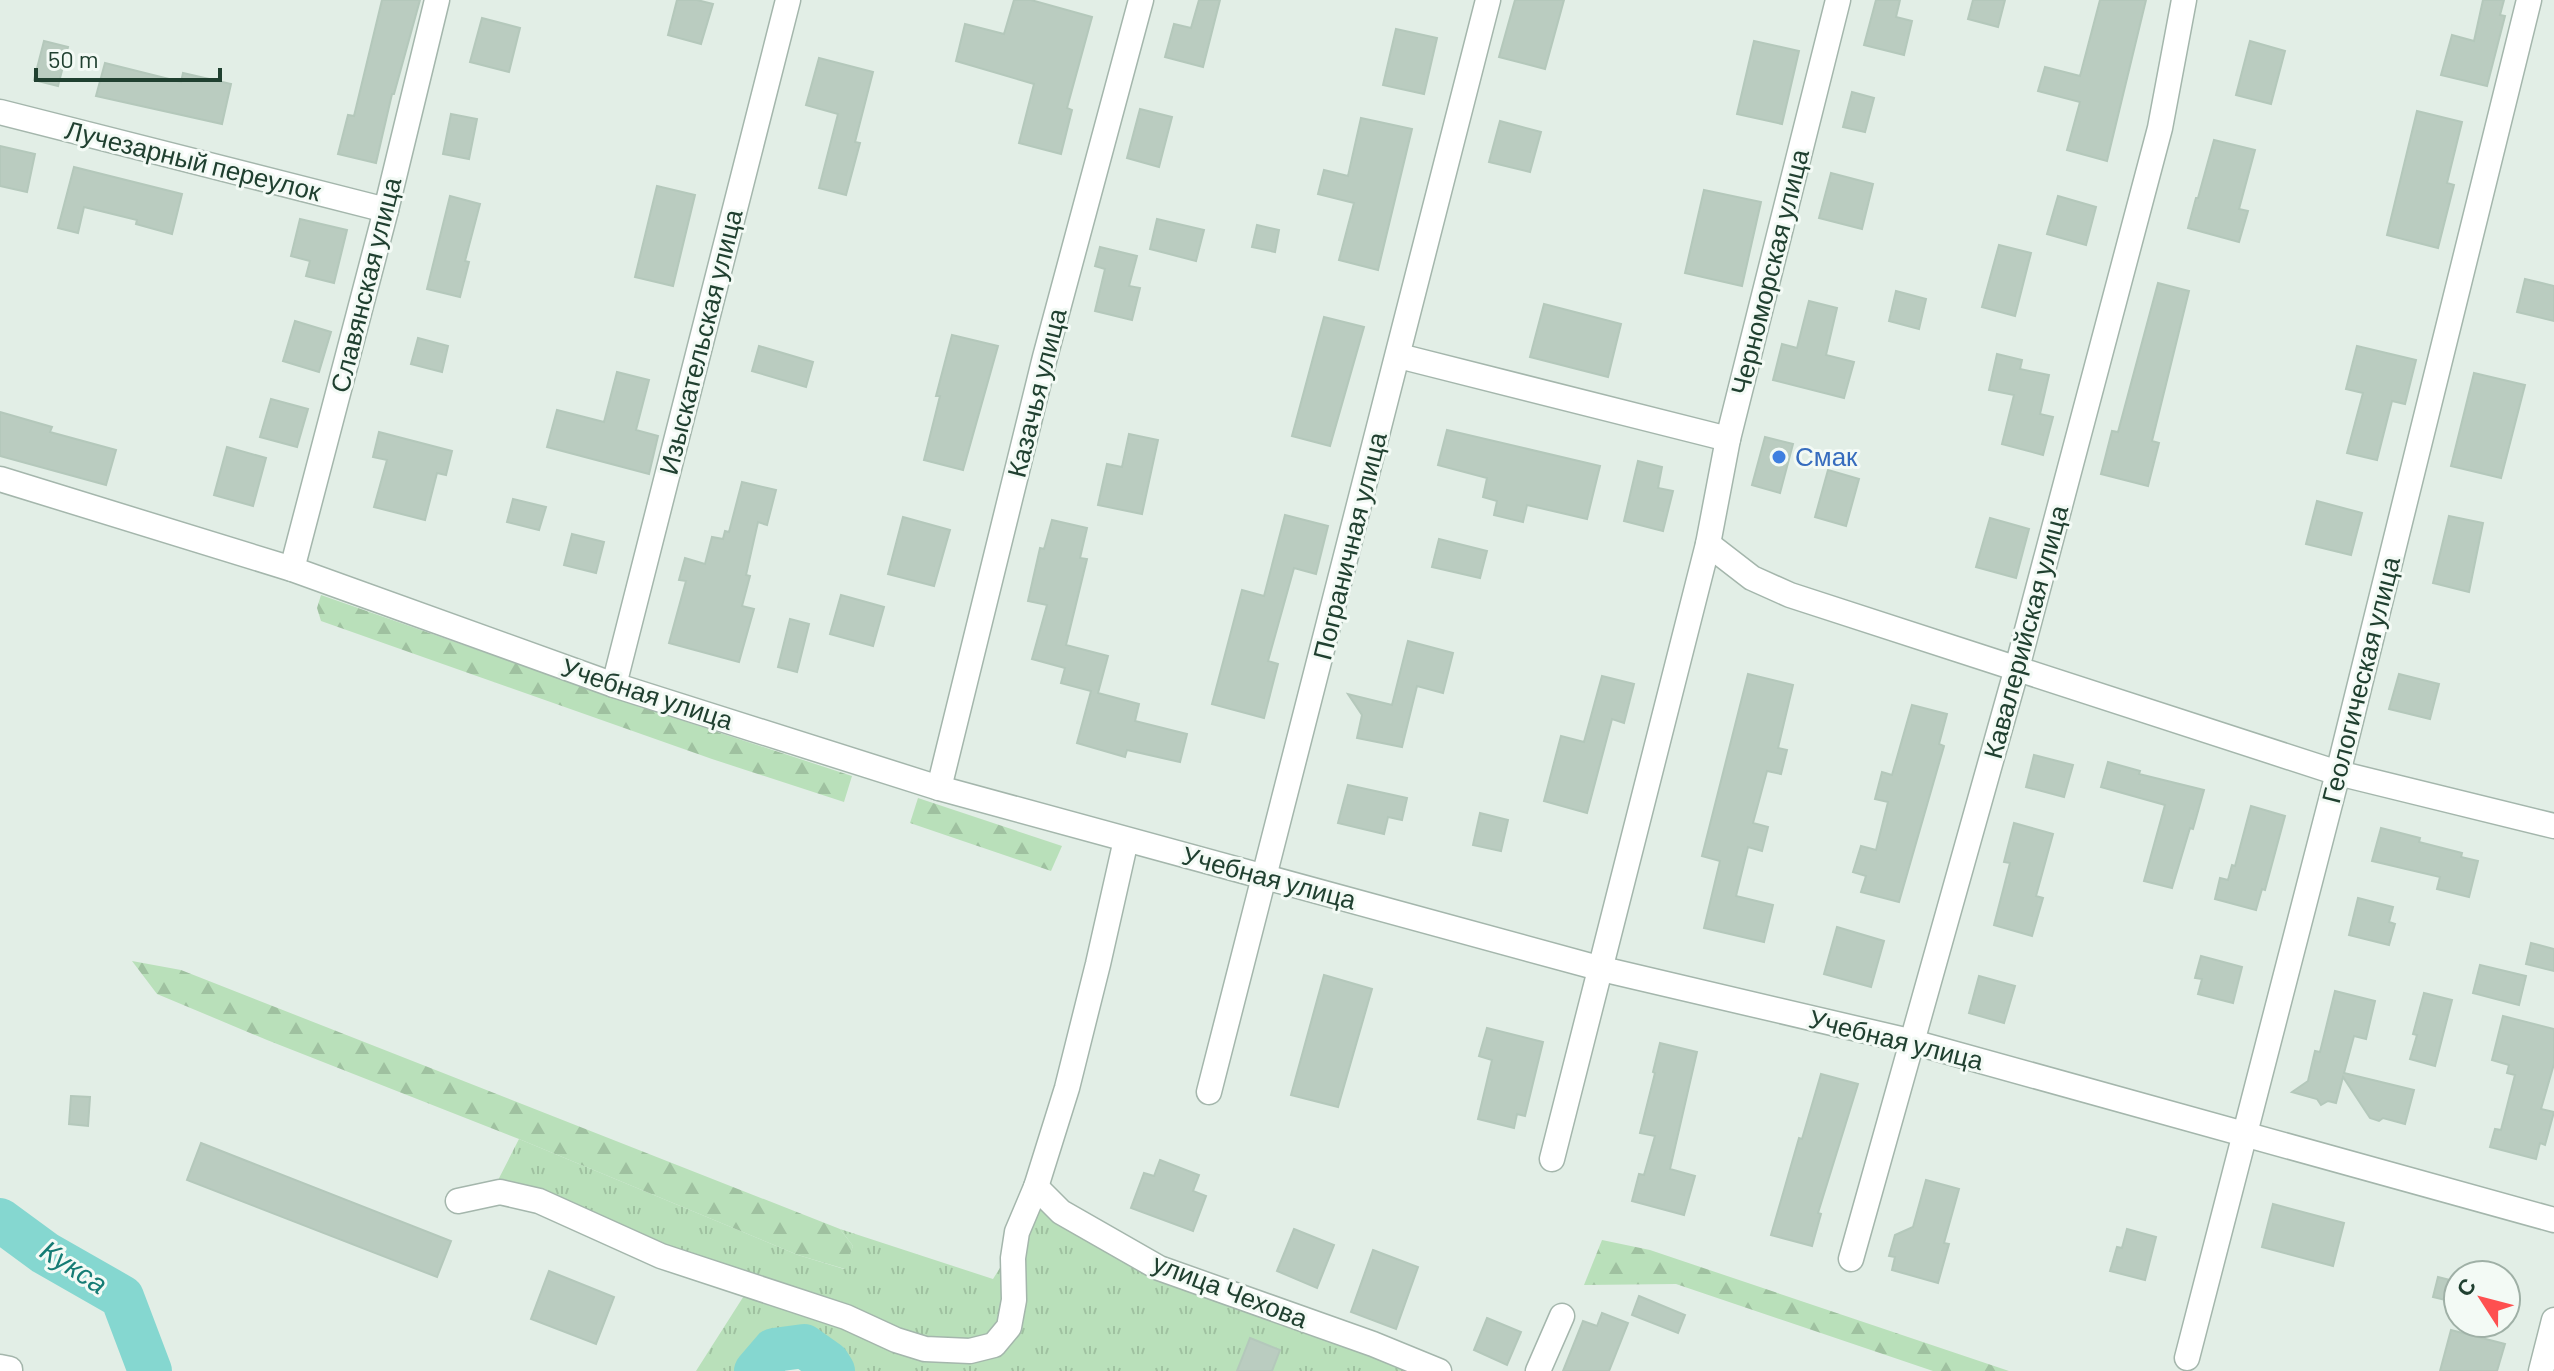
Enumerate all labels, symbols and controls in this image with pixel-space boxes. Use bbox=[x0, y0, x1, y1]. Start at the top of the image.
scale bar bbox=[36, 32, 220, 82]
text: 50 m bbox=[48, 44, 99, 73]
street label: Лучезарный переулок bbox=[62, 113, 325, 206]
street label: Черноморская улица bbox=[1723, 145, 1814, 398]
street label: Славянская улица bbox=[323, 173, 406, 395]
street label: Изыскательская улица bbox=[652, 205, 748, 477]
street label: Казачья улица bbox=[1000, 304, 1072, 480]
street label: Пограничная улица bbox=[1305, 428, 1392, 663]
place label: Смак bbox=[1795, 440, 1858, 471]
marker: Смак bbox=[1770, 448, 1788, 466]
street label: Кавалерийская улица bbox=[1976, 501, 2073, 762]
street label: Геологическая улица bbox=[2314, 553, 2405, 806]
street label: Учебная улица bbox=[558, 650, 738, 735]
street label: Учебная улица bbox=[1179, 838, 1360, 915]
street label: Учебная улица bbox=[1806, 1002, 1987, 1075]
water label: Кукса bbox=[35, 1232, 114, 1300]
street label: улица Чехова bbox=[1149, 1246, 1313, 1333]
north arrow bbox=[2442, 1259, 2522, 1339]
text: С bbox=[2450, 1272, 2480, 1301]

